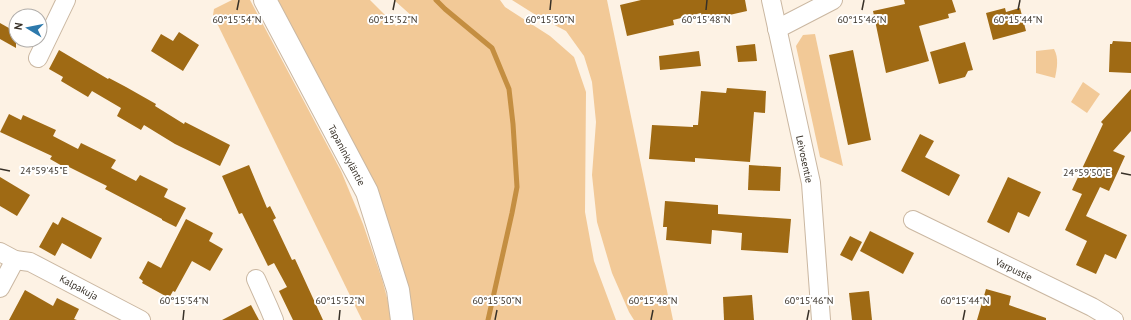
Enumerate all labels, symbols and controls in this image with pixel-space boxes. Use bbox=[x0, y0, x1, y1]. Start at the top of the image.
north arrow bbox=[8, 8, 48, 48]
text: 60°15'54"N bbox=[212, 13, 262, 26]
text: 60°15'52"N bbox=[368, 13, 418, 26]
text: 60°15'50"N bbox=[525, 13, 575, 26]
text: 60°15'48"N bbox=[681, 13, 731, 26]
text: 60°15'46"N bbox=[837, 13, 887, 26]
text: 60°15'44"N bbox=[993, 13, 1043, 26]
text: N bbox=[11, 21, 26, 31]
street label: Tapaninkyläntie bbox=[325, 122, 368, 188]
street label: Leivosentie bbox=[793, 134, 816, 184]
text: 24°59'45"E bbox=[20, 164, 68, 177]
text: 24°59'50"E bbox=[1063, 166, 1111, 179]
street label: Varpustie bbox=[992, 254, 1034, 284]
street label: Kalpakuja bbox=[57, 272, 100, 303]
text: 60°15'54"N bbox=[159, 294, 209, 307]
text: 60°15'52"N bbox=[315, 294, 365, 307]
text: 60°15'50"N bbox=[472, 294, 522, 307]
text: 60°15'48"N bbox=[628, 294, 678, 307]
text: 60°15'46"N bbox=[784, 294, 834, 307]
text: 60°15'44"N bbox=[940, 294, 990, 307]

